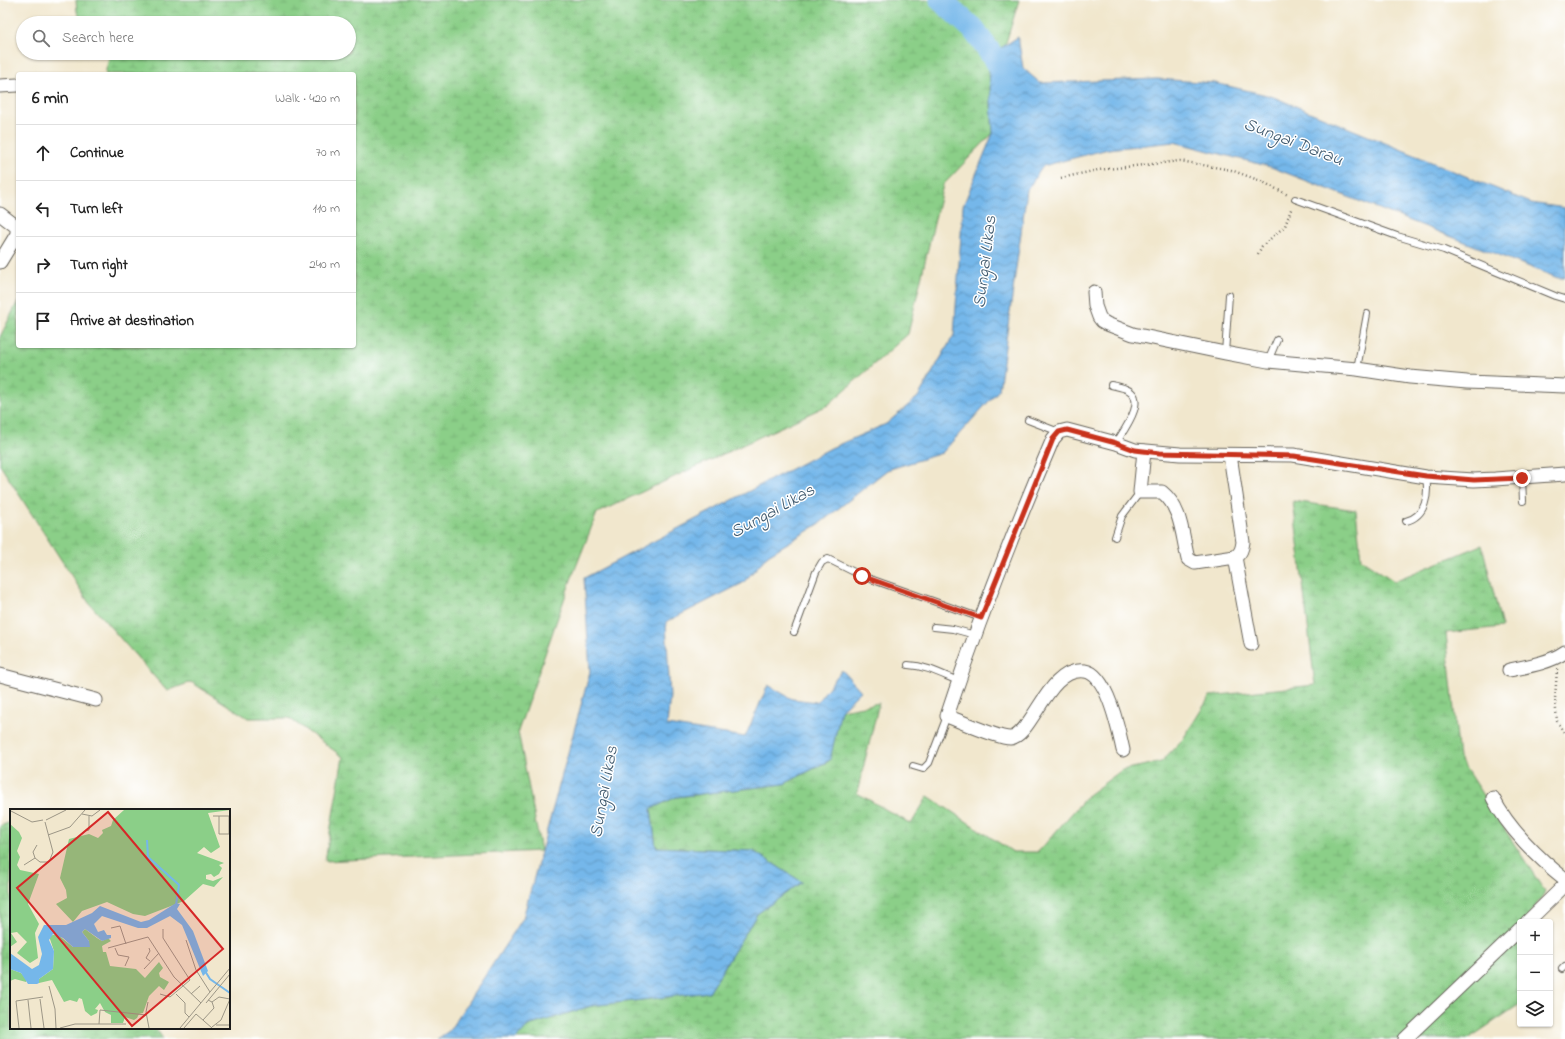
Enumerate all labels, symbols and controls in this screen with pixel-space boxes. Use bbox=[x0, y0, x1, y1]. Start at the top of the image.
search box bbox=[16, 16, 356, 60]
icon: search bbox=[30, 27, 52, 49]
text: Search here bbox=[62, 27, 134, 49]
text: 6 min bbox=[32, 86, 68, 111]
text: Walk · 420 m bbox=[275, 89, 340, 108]
water label: Sungai Darau bbox=[1239, 112, 1347, 174]
icon: ahead bbox=[32, 142, 54, 164]
text: Continue bbox=[70, 142, 124, 164]
text: 70 m bbox=[316, 143, 340, 162]
icon: left bbox=[32, 198, 54, 220]
text: Turn left bbox=[70, 198, 123, 220]
text: 110 m bbox=[313, 199, 340, 218]
water label: Sungai Likas bbox=[967, 213, 1005, 310]
icon: right bbox=[32, 254, 54, 276]
text: Turn right bbox=[70, 254, 128, 276]
text: 240 m bbox=[309, 255, 340, 274]
icon: arrive bbox=[32, 310, 54, 332]
text: Arrive at destination bbox=[70, 310, 194, 332]
route end bbox=[1513, 469, 1531, 487]
water label: Sungai Likas bbox=[726, 478, 821, 546]
route start bbox=[853, 567, 871, 585]
water label: Sungai Likas bbox=[584, 743, 626, 840]
inset map bbox=[10, 809, 230, 1029]
map controls bbox=[1517, 919, 1553, 1027]
button: + bbox=[1517, 919, 1553, 955]
button: − bbox=[1517, 955, 1553, 991]
button: layers bbox=[1517, 991, 1553, 1027]

